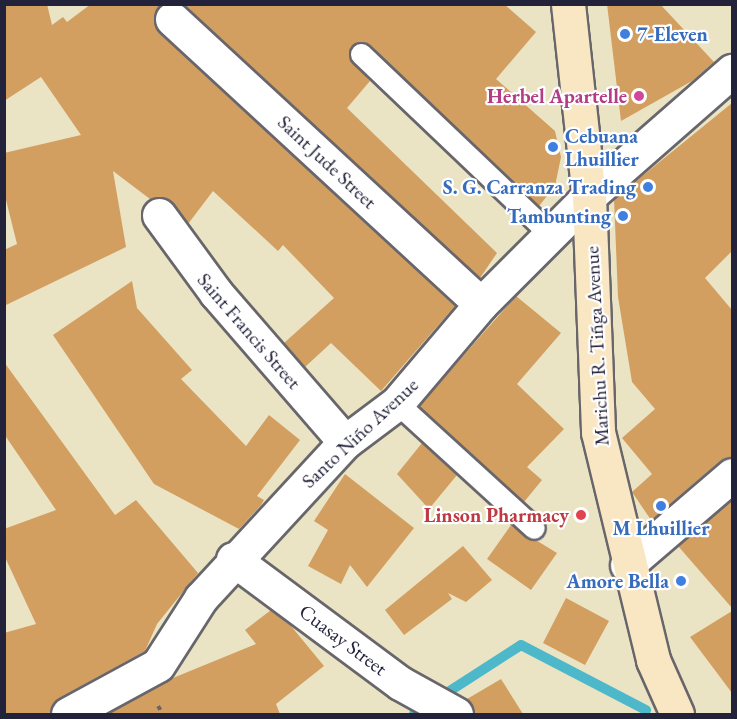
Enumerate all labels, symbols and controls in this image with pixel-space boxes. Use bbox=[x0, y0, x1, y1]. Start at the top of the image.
place label: 7-Eleven bbox=[637, 22, 708, 46]
marker: 7-Eleven bbox=[618, 27, 632, 41]
place label: Herbel Apartelle bbox=[487, 84, 627, 108]
marker: Herbel Apartelle bbox=[632, 89, 646, 103]
street label: Saint Jude Street bbox=[273, 110, 381, 214]
place label: Cebuana Lhuillier bbox=[565, 124, 639, 171]
marker: Cebuana Lhuillier bbox=[546, 140, 560, 154]
place label: S. G. Carranza Trading bbox=[443, 175, 636, 199]
marker: S. G. Carranza Trading bbox=[641, 180, 655, 194]
place label: Tambunting bbox=[507, 204, 611, 228]
marker: Tambunting bbox=[616, 209, 630, 223]
street label: Marichu R. Tiñga Avenue bbox=[580, 246, 614, 446]
street label: Saint Francis Street bbox=[192, 268, 306, 394]
street label: Santo Niño Avenue bbox=[297, 373, 423, 493]
marker: M Lhuillier bbox=[654, 499, 668, 513]
place label: Linson Pharmacy bbox=[424, 503, 569, 527]
marker: Linson Pharmacy bbox=[574, 508, 588, 522]
place label: M Lhuillier bbox=[613, 516, 709, 540]
place label: Amore Bella bbox=[566, 569, 669, 593]
marker: Amore Bella bbox=[674, 574, 688, 588]
street label: Cuasay Street bbox=[294, 599, 392, 681]

